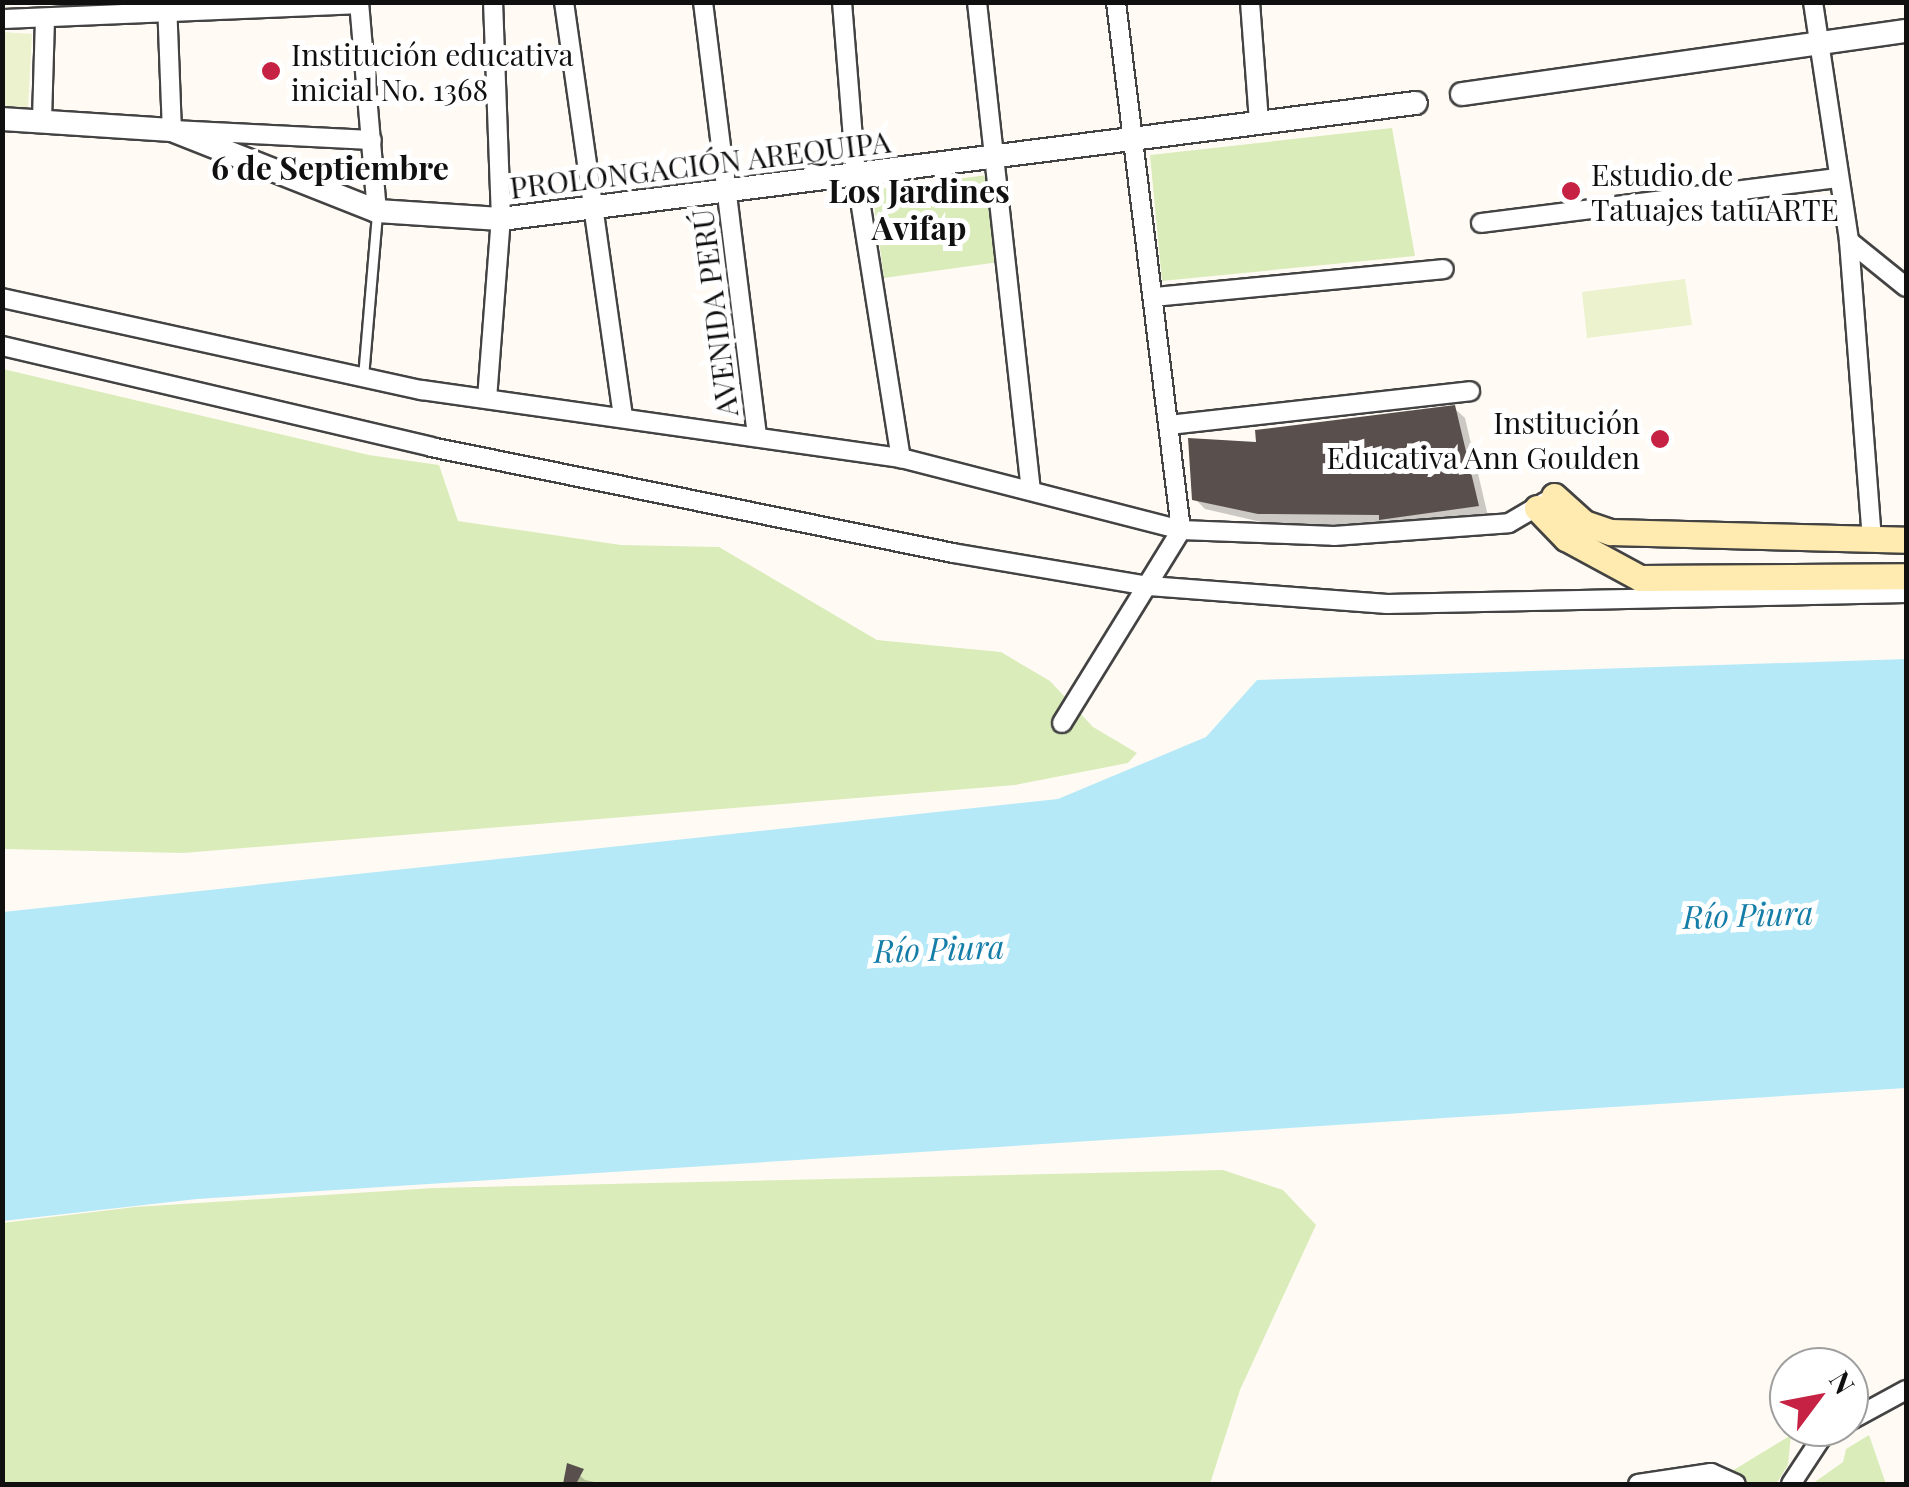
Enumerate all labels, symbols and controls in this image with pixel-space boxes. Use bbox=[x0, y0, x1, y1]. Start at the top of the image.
place label: Institución educativa inicial No. 1368 bbox=[291, 36, 574, 106]
marker: Institución educativa inicial No. 1368 bbox=[260, 60, 282, 82]
street label: PROLONGACIÓN AREQUIPA bbox=[507, 123, 893, 205]
district label: 6 de Septiembre bbox=[211, 148, 449, 186]
place label: Estudio de Tatuajes tatuARTE bbox=[1591, 156, 1839, 226]
district label: Los Jardines Avifap bbox=[828, 172, 1010, 247]
marker: Estudio de Tatuajes tatuARTE bbox=[1560, 180, 1582, 202]
street label: AVENIDA PERÚ bbox=[683, 207, 745, 419]
place label: Institución Educativa Ann Goulden bbox=[1325, 404, 1640, 474]
marker: Institución Educativa Ann Goulden bbox=[1649, 428, 1671, 450]
water label: Río Piura bbox=[1682, 893, 1814, 935]
water label: Río Piura bbox=[873, 927, 1005, 969]
north arrow bbox=[1769, 1347, 1869, 1447]
text: N bbox=[1822, 1364, 1864, 1400]

